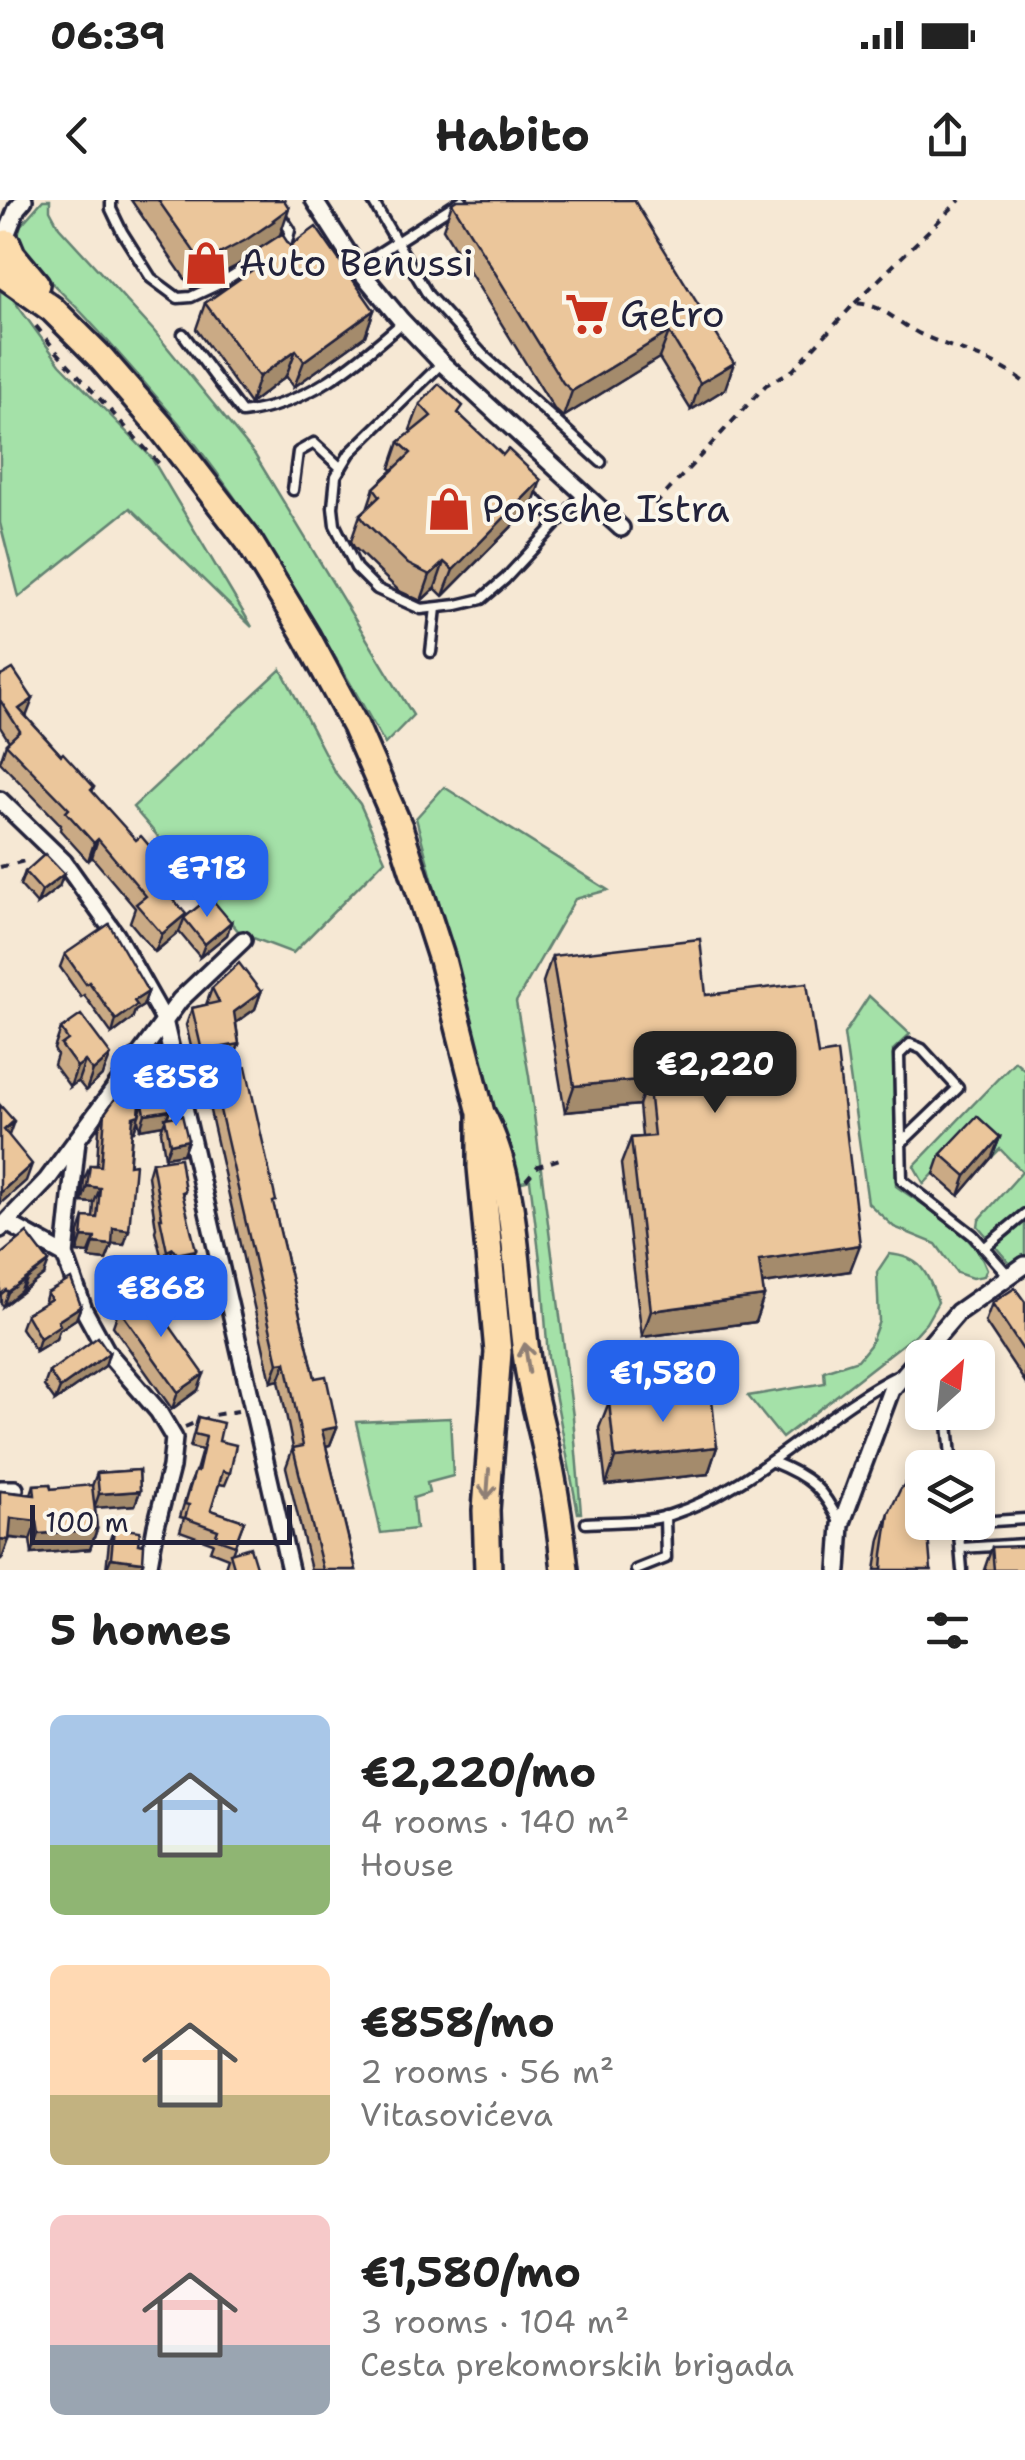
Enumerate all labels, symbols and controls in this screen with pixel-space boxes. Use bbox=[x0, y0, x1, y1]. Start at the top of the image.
text: 06:39 bbox=[50, 10, 166, 61]
text: Habito bbox=[435, 105, 590, 165]
icon: back bbox=[50, 108, 105, 163]
icon: share bbox=[920, 108, 975, 163]
place label: Auto Benussi bbox=[239, 237, 474, 288]
shop icon: Auto Benussi bbox=[182, 239, 230, 287]
place label: Getro bbox=[620, 288, 725, 339]
supermarket icon: Getro bbox=[563, 290, 611, 338]
place label: Porsche Istra bbox=[482, 483, 730, 534]
shop icon: Porsche Istra bbox=[425, 485, 473, 533]
pin: €718 bbox=[148, 835, 266, 920]
text: €718 bbox=[167, 846, 247, 889]
pin: €2,220 bbox=[634, 1031, 796, 1116]
text: €2,220 bbox=[655, 1042, 775, 1085]
pin: €858 bbox=[117, 1044, 235, 1129]
text: €858 bbox=[132, 1055, 220, 1098]
pin: €868 bbox=[102, 1255, 220, 1340]
text: €868 bbox=[116, 1266, 206, 1309]
pin: €1,580 bbox=[582, 1340, 744, 1425]
north arrow bbox=[905, 1340, 995, 1430]
map controls bbox=[905, 1340, 995, 1540]
one-way arrow bbox=[518, 1343, 536, 1375]
text: €1,580 bbox=[609, 1351, 717, 1394]
button: layers bbox=[905, 1450, 995, 1540]
one-way arrow bbox=[478, 1467, 497, 1499]
scale bar bbox=[30, 1500, 292, 1544]
text: 100 m bbox=[45, 1503, 129, 1541]
text: 5 homes bbox=[50, 1602, 231, 1658]
icon: filters bbox=[920, 1603, 975, 1658]
text: €2,220/mo bbox=[360, 1744, 596, 1800]
icon: home bbox=[130, 1755, 250, 1875]
text: 4 rooms · 140 m² bbox=[360, 1800, 629, 1843]
text: House bbox=[360, 1843, 454, 1886]
text: €858/mo bbox=[360, 1994, 555, 2050]
icon: home bbox=[130, 2005, 250, 2125]
text: 2 rooms · 56 m² bbox=[360, 2050, 614, 2093]
text: Vitasovićeva bbox=[360, 2093, 553, 2136]
text: €1,580/mo bbox=[360, 2244, 581, 2300]
icon: home bbox=[130, 2255, 250, 2375]
text: 3 rooms · 104 m² bbox=[360, 2300, 629, 2343]
text: Cesta prekomorskih brigada bbox=[360, 2343, 794, 2386]

